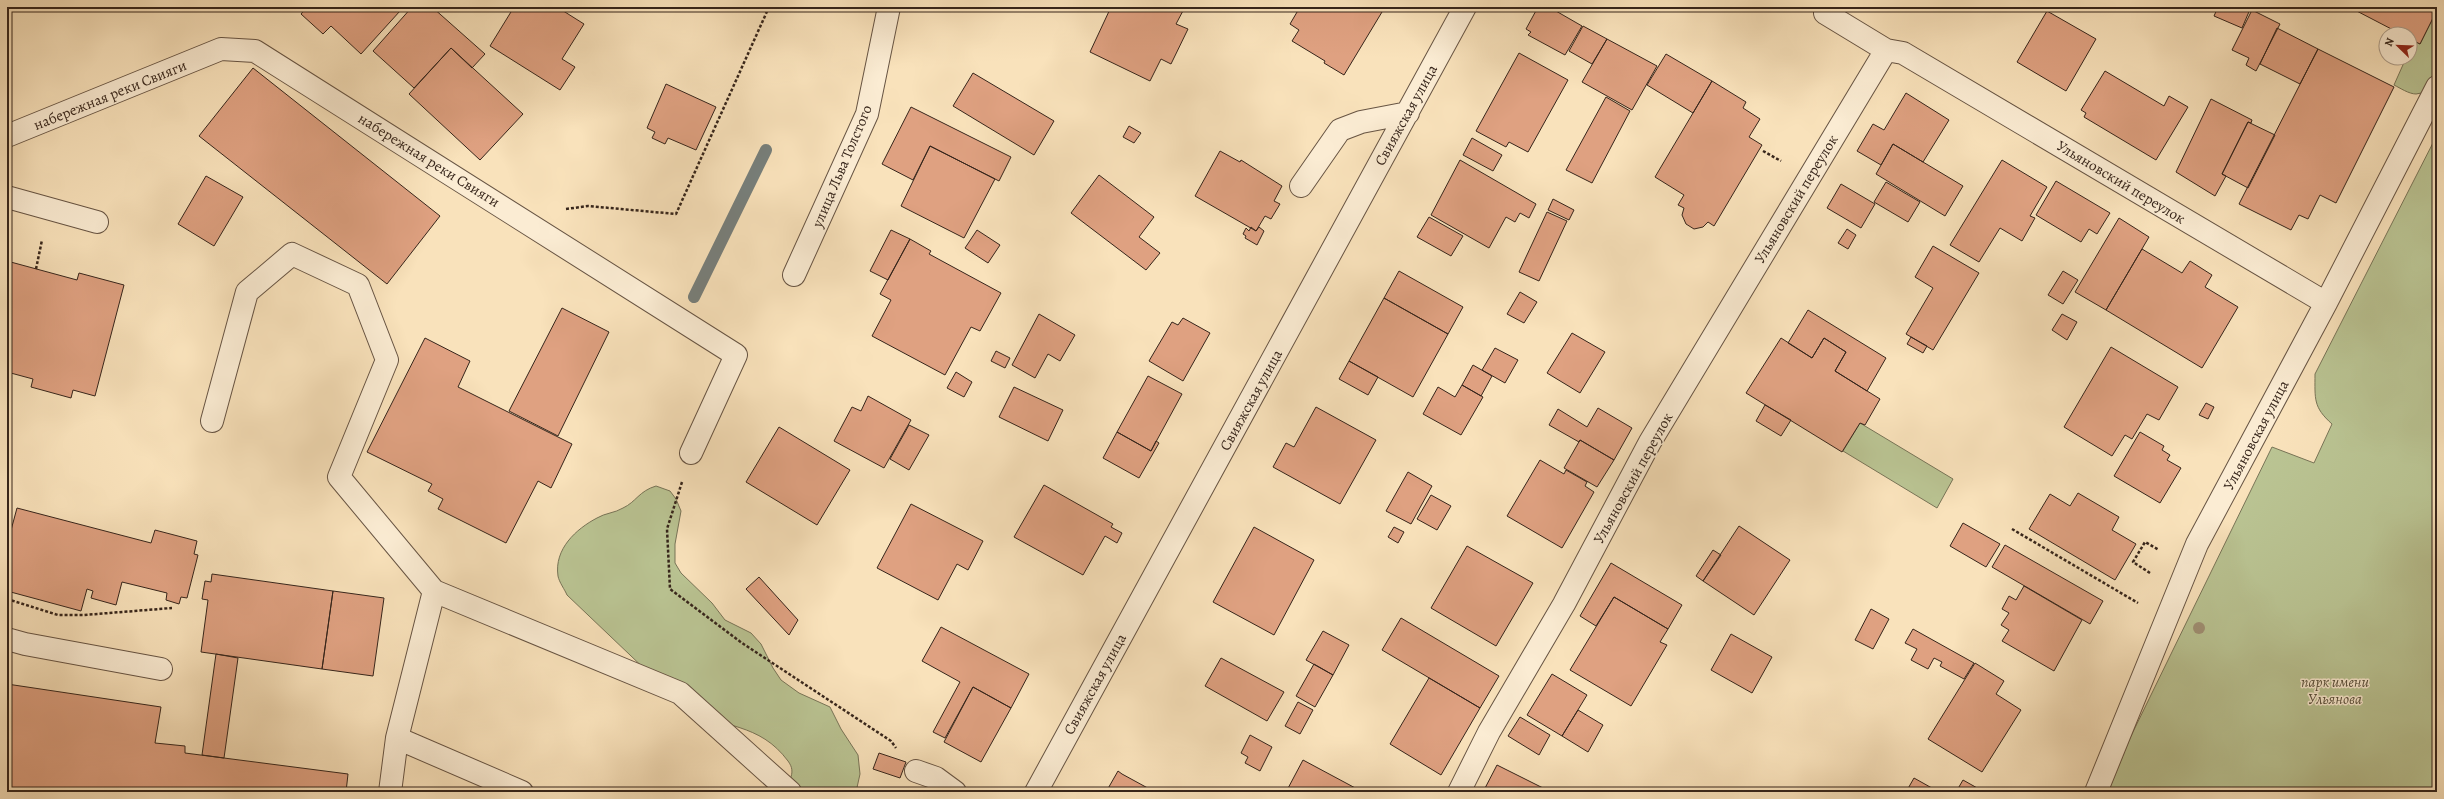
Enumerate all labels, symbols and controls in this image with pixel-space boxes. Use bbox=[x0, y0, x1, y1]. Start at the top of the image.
north arrow bbox=[2378, 26, 2418, 66]
text: N bbox=[2381, 36, 2398, 49]
street label: набережная реки Свияги bbox=[30, 55, 190, 135]
street label: Свияжская улица bbox=[1370, 61, 1442, 169]
street label: улица Льва Толстого bbox=[807, 102, 877, 231]
street label: набережная реки Свияги bbox=[354, 108, 504, 212]
street label: Ульяновский переулок bbox=[1750, 131, 1843, 267]
street label: Ульяновский переулок bbox=[2053, 136, 2189, 229]
street label: Свияжская улица bbox=[1215, 346, 1287, 454]
street label: Ульяновская улица bbox=[2219, 376, 2293, 494]
street label: Ульяновский переулок bbox=[1589, 409, 1677, 547]
street label: Свияжская улица bbox=[1059, 630, 1131, 738]
park label: парк имени Ульянова bbox=[2301, 672, 2369, 709]

